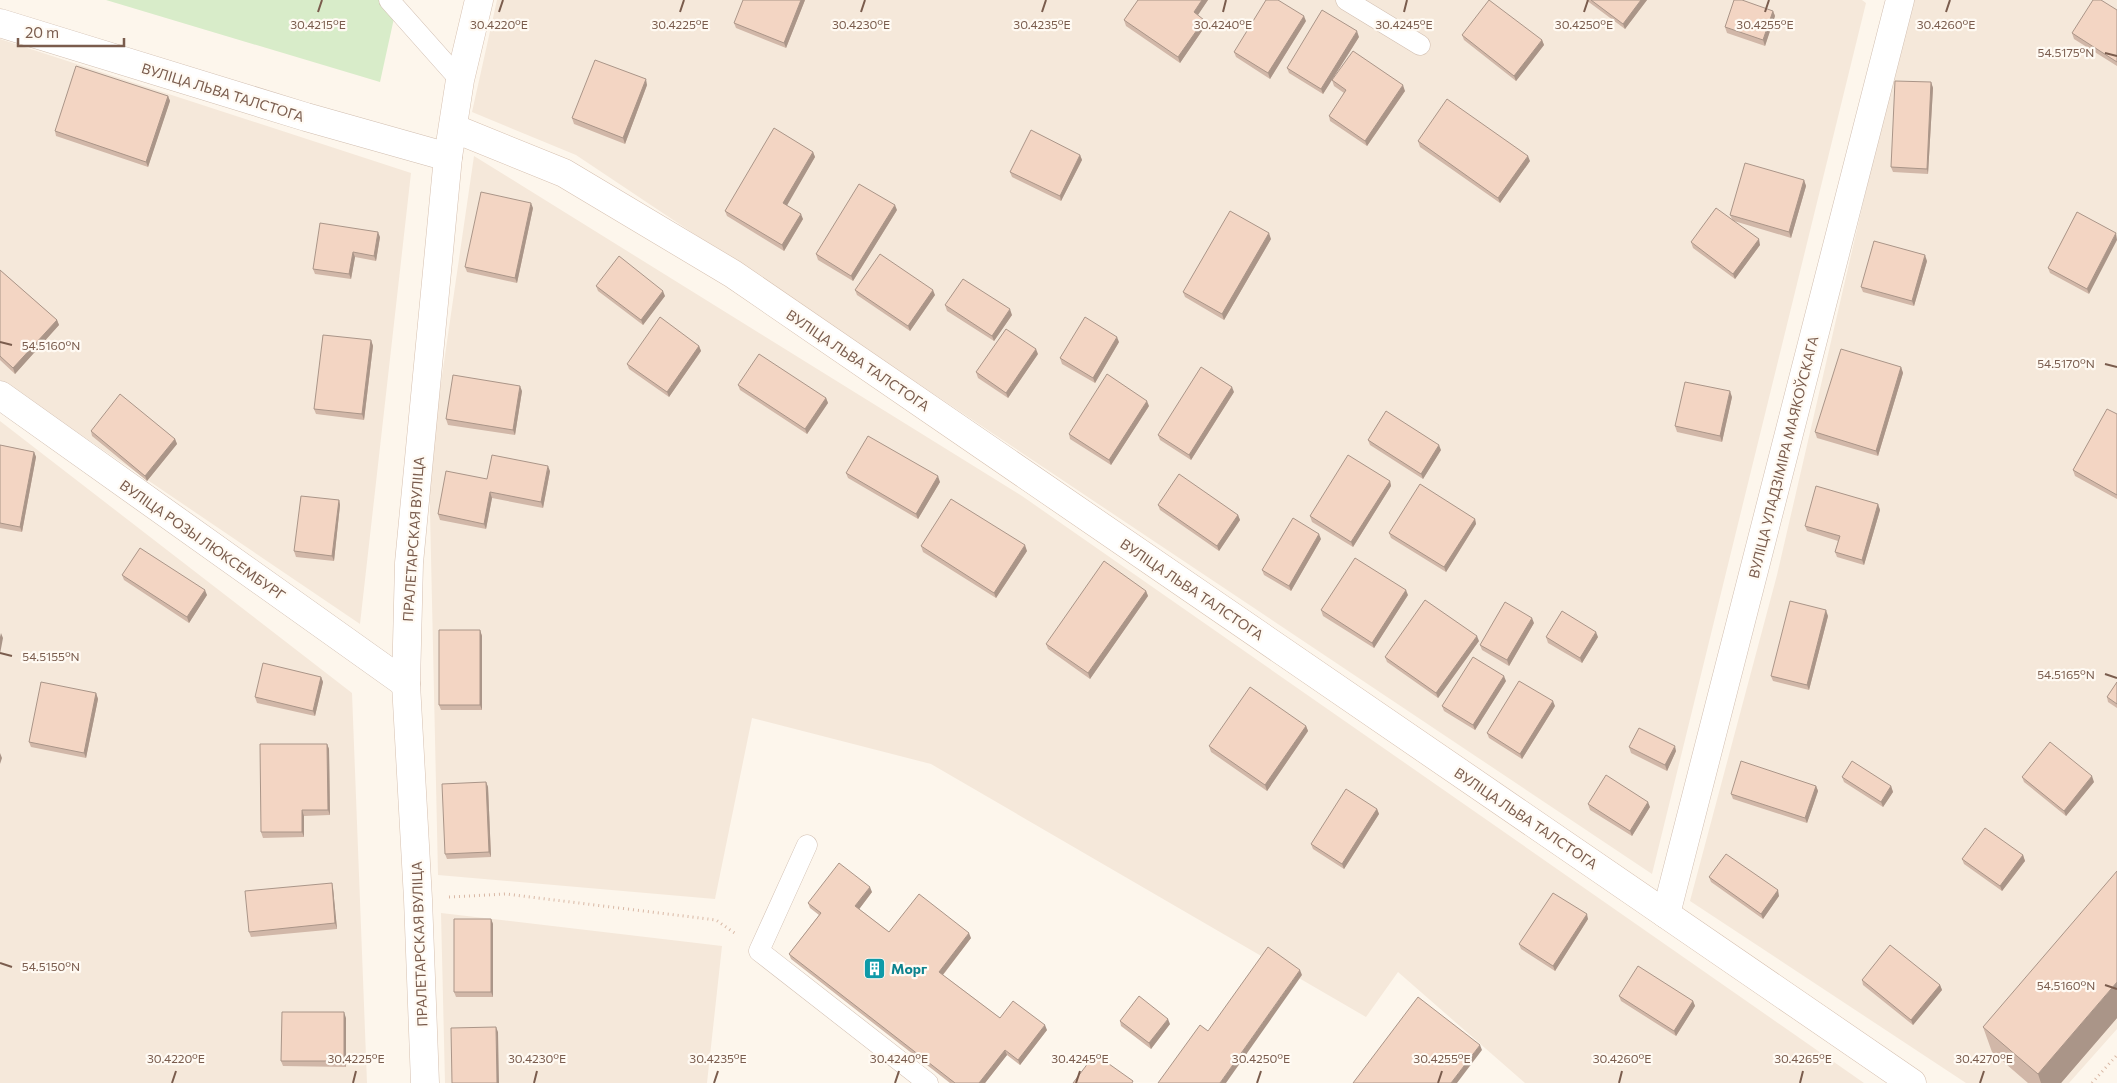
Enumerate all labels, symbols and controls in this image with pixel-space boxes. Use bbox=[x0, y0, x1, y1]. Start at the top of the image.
scale bar bbox=[18, 15, 124, 47]
text: 30.4215°E bbox=[290, 17, 346, 31]
text: 30.4220°E bbox=[470, 17, 528, 31]
text: 30.4225°E bbox=[651, 17, 709, 31]
text: 30.4230°E bbox=[832, 17, 890, 31]
text: 30.4235°E bbox=[1013, 17, 1071, 31]
text: 30.4240°E bbox=[1194, 17, 1252, 31]
text: 30.4245°E bbox=[1375, 17, 1433, 31]
text: 30.4250°E bbox=[1555, 17, 1613, 31]
text: 30.4255°E bbox=[1736, 17, 1794, 31]
text: 30.4260°E bbox=[1917, 17, 1975, 31]
text: 20 m bbox=[25, 23, 59, 41]
text: 54.5175°N bbox=[2038, 45, 2094, 59]
street label: ВУЛІЦА ЛЬВА ТАЛСТОГА bbox=[140, 59, 307, 125]
street label: ВУЛІЦА ЛЬВА ТАЛСТОГА bbox=[783, 306, 933, 414]
street label: ВУЛІЦА УЛАДЗІМІРА МАЯКОЎСКАГА bbox=[1745, 334, 1822, 580]
text: 54.5160°N bbox=[22, 338, 80, 352]
text: 54.5170°N bbox=[2037, 356, 2095, 370]
street label: ПРАЛЕТАРСКАЯ ВУЛІЦА bbox=[399, 455, 427, 622]
street label: ВУЛІЦА РОЗЫ ЛЮКСЕМБУРГ bbox=[117, 476, 289, 604]
street label: ВУЛІЦА ЛЬВА ТАЛСТОГА bbox=[1117, 535, 1267, 643]
text: 54.5155°N bbox=[22, 649, 80, 663]
text: 54.5165°N bbox=[2037, 667, 2095, 681]
street label: ВУЛІЦА ЛЬВА ТАЛСТОГА bbox=[1451, 764, 1601, 872]
street label: ПРАЛЕТАРСКАЯ ВУЛІЦА bbox=[408, 861, 430, 1027]
building icon: Морг bbox=[863, 956, 887, 980]
text: 54.5150°N bbox=[22, 959, 80, 973]
place label: Морг bbox=[891, 960, 927, 977]
text: 54.5160°N bbox=[2037, 978, 2095, 992]
text: 30.4220°E bbox=[147, 1051, 205, 1065]
text: 30.4225°E bbox=[327, 1051, 385, 1065]
text: 30.4230°E bbox=[508, 1051, 566, 1065]
text: 30.4235°E bbox=[689, 1051, 747, 1065]
text: 30.4240°E bbox=[870, 1051, 928, 1065]
text: 30.4245°E bbox=[1051, 1051, 1109, 1065]
text: 30.4250°E bbox=[1232, 1051, 1290, 1065]
text: 30.4255°E bbox=[1413, 1051, 1471, 1065]
text: 30.4260°E bbox=[1593, 1051, 1651, 1065]
text: 30.4265°E bbox=[1774, 1051, 1832, 1065]
text: 30.4270°E bbox=[1955, 1051, 2013, 1065]

